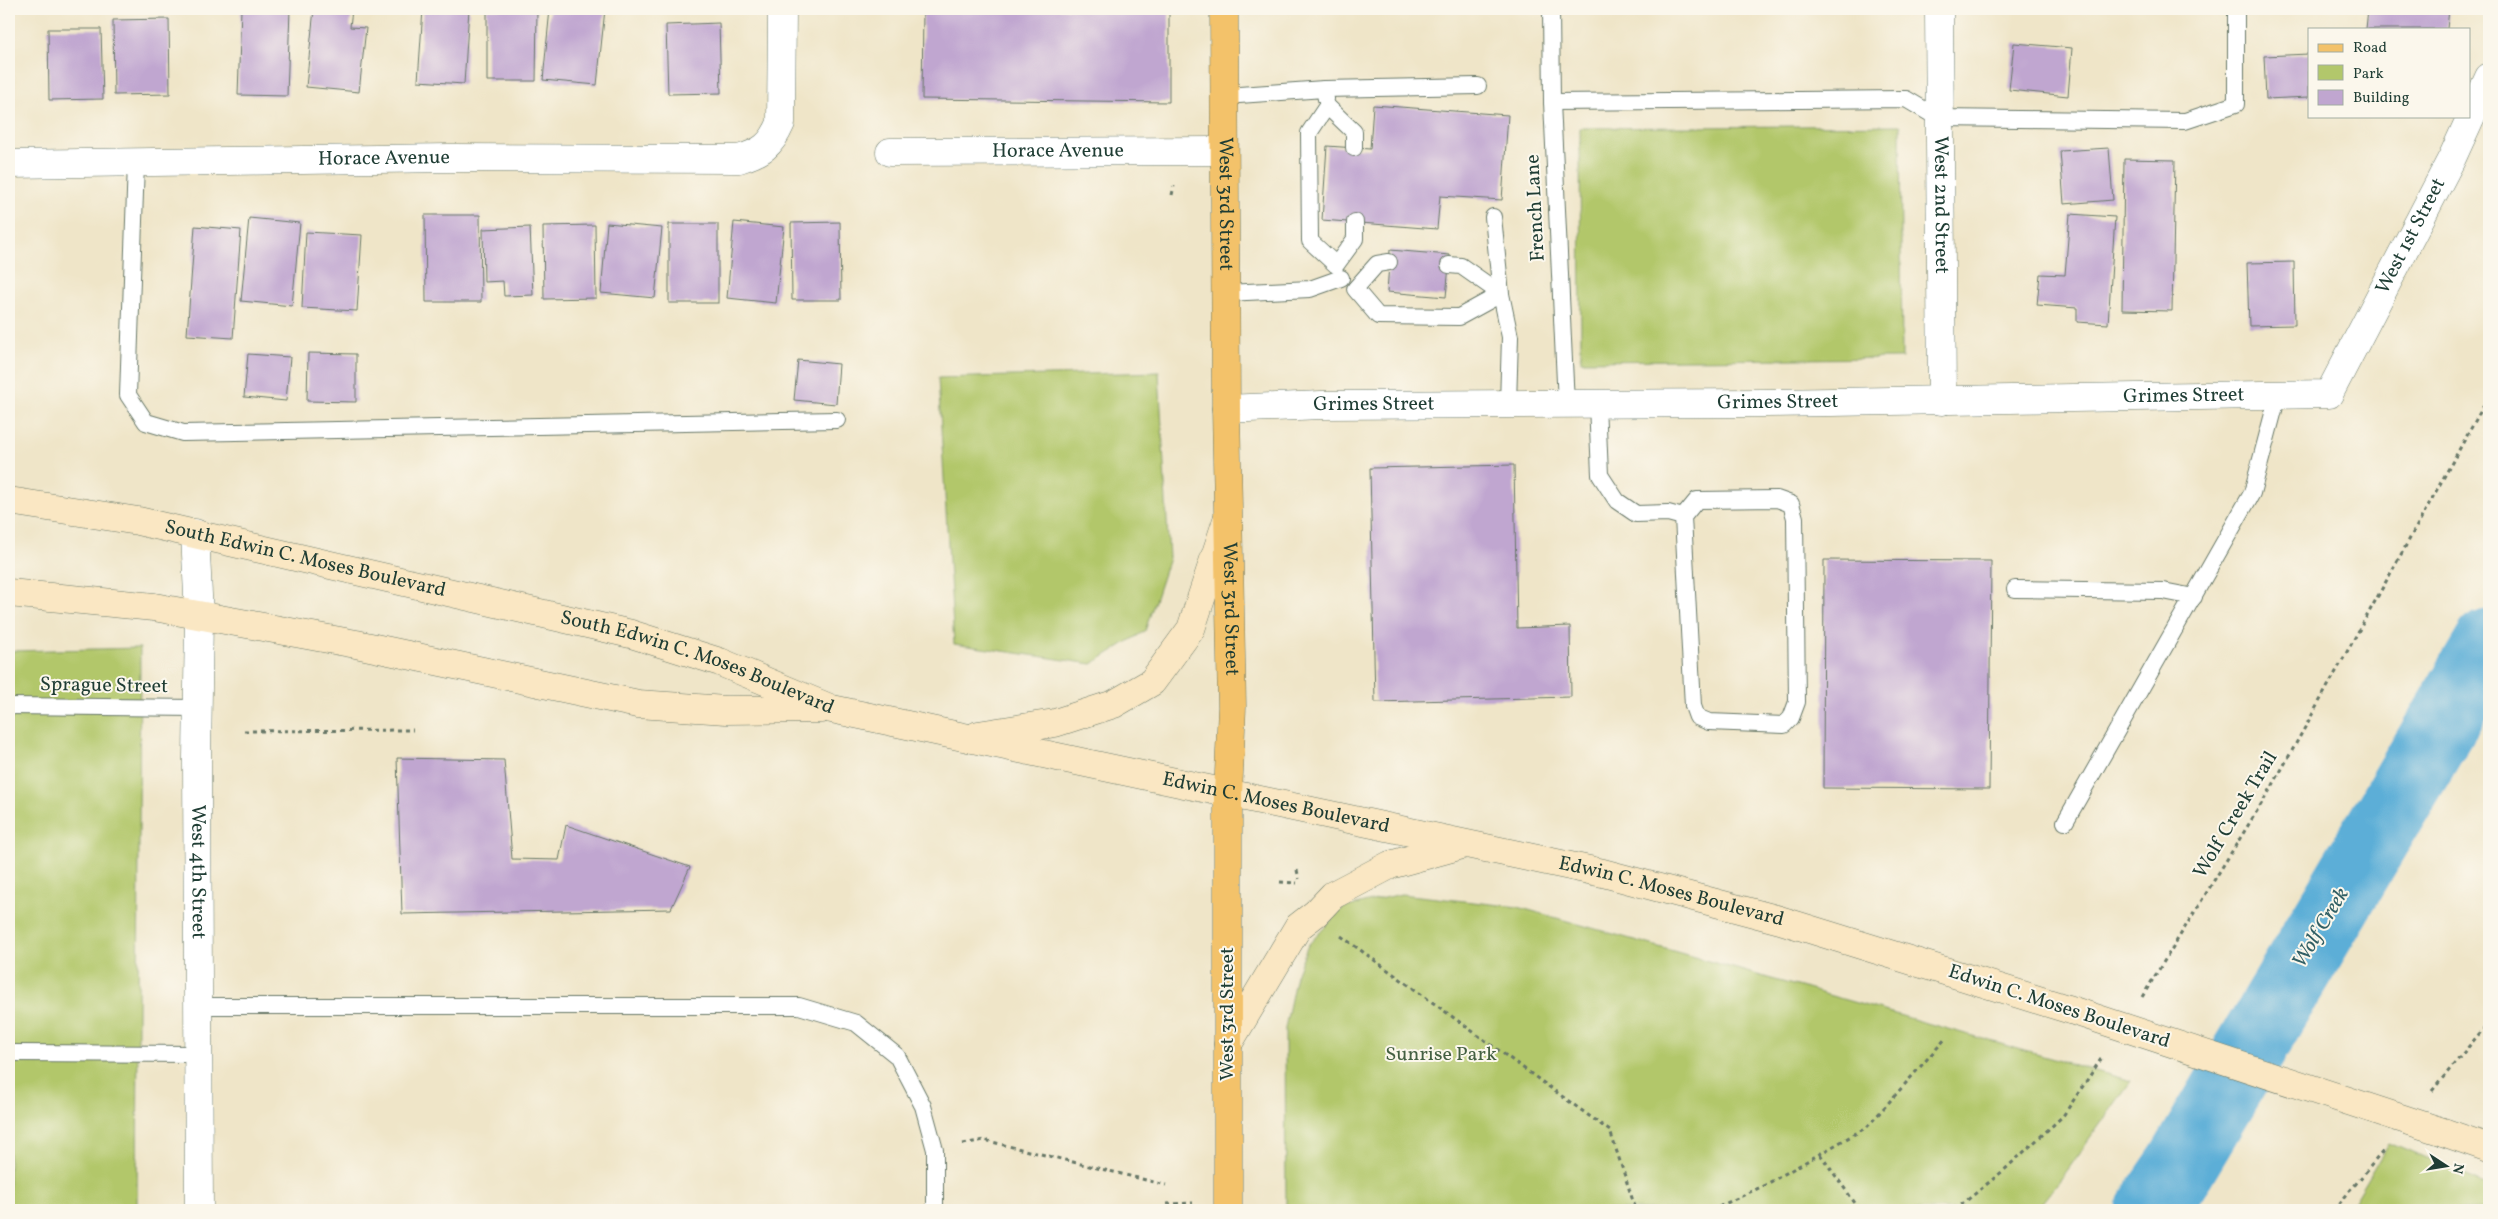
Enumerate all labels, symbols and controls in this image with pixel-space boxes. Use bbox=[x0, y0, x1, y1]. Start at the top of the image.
legend bbox=[2308, 28, 2470, 118]
text: Road bbox=[2353, 38, 2387, 59]
text: Park bbox=[2353, 64, 2384, 85]
text: Building bbox=[2353, 88, 2410, 109]
street label: West 2nd Street bbox=[1926, 136, 1955, 274]
street label: Horace Avenue bbox=[992, 137, 1124, 166]
street label: West 3rd Street bbox=[1211, 137, 1239, 271]
street label: Horace Avenue bbox=[318, 144, 450, 174]
street label: French Lane bbox=[1519, 154, 1553, 262]
street label: West 1st Street bbox=[2369, 173, 2453, 299]
street label: Grimes Street bbox=[2123, 381, 2245, 411]
street label: Grimes Street bbox=[1717, 388, 1839, 417]
street label: Grimes Street bbox=[1313, 390, 1435, 419]
street label: South Edwin C. Moses Boulevard bbox=[162, 514, 449, 605]
street label: West 3rd Street bbox=[1215, 542, 1245, 676]
street label: South Edwin C. Moses Boulevard bbox=[557, 604, 838, 722]
street label: Sprague Street bbox=[40, 671, 168, 701]
street label: Wolf Creek Trail bbox=[2187, 746, 2285, 884]
street label: Edwin C. Moses Boulevard bbox=[1160, 766, 1392, 841]
street label: West 4th Street bbox=[183, 804, 212, 939]
street label: Edwin C. Moses Boulevard bbox=[1556, 850, 1787, 934]
water label: Wolf Creek bbox=[2286, 882, 2357, 974]
street label: West 3rd Street bbox=[1214, 947, 1242, 1081]
street label: Edwin C. Moses Boulevard bbox=[1944, 958, 2174, 1056]
park label: Sunrise Park bbox=[1385, 1041, 1497, 1069]
north arrow bbox=[2420, 1142, 2470, 1192]
text: N bbox=[2447, 1161, 2468, 1175]

